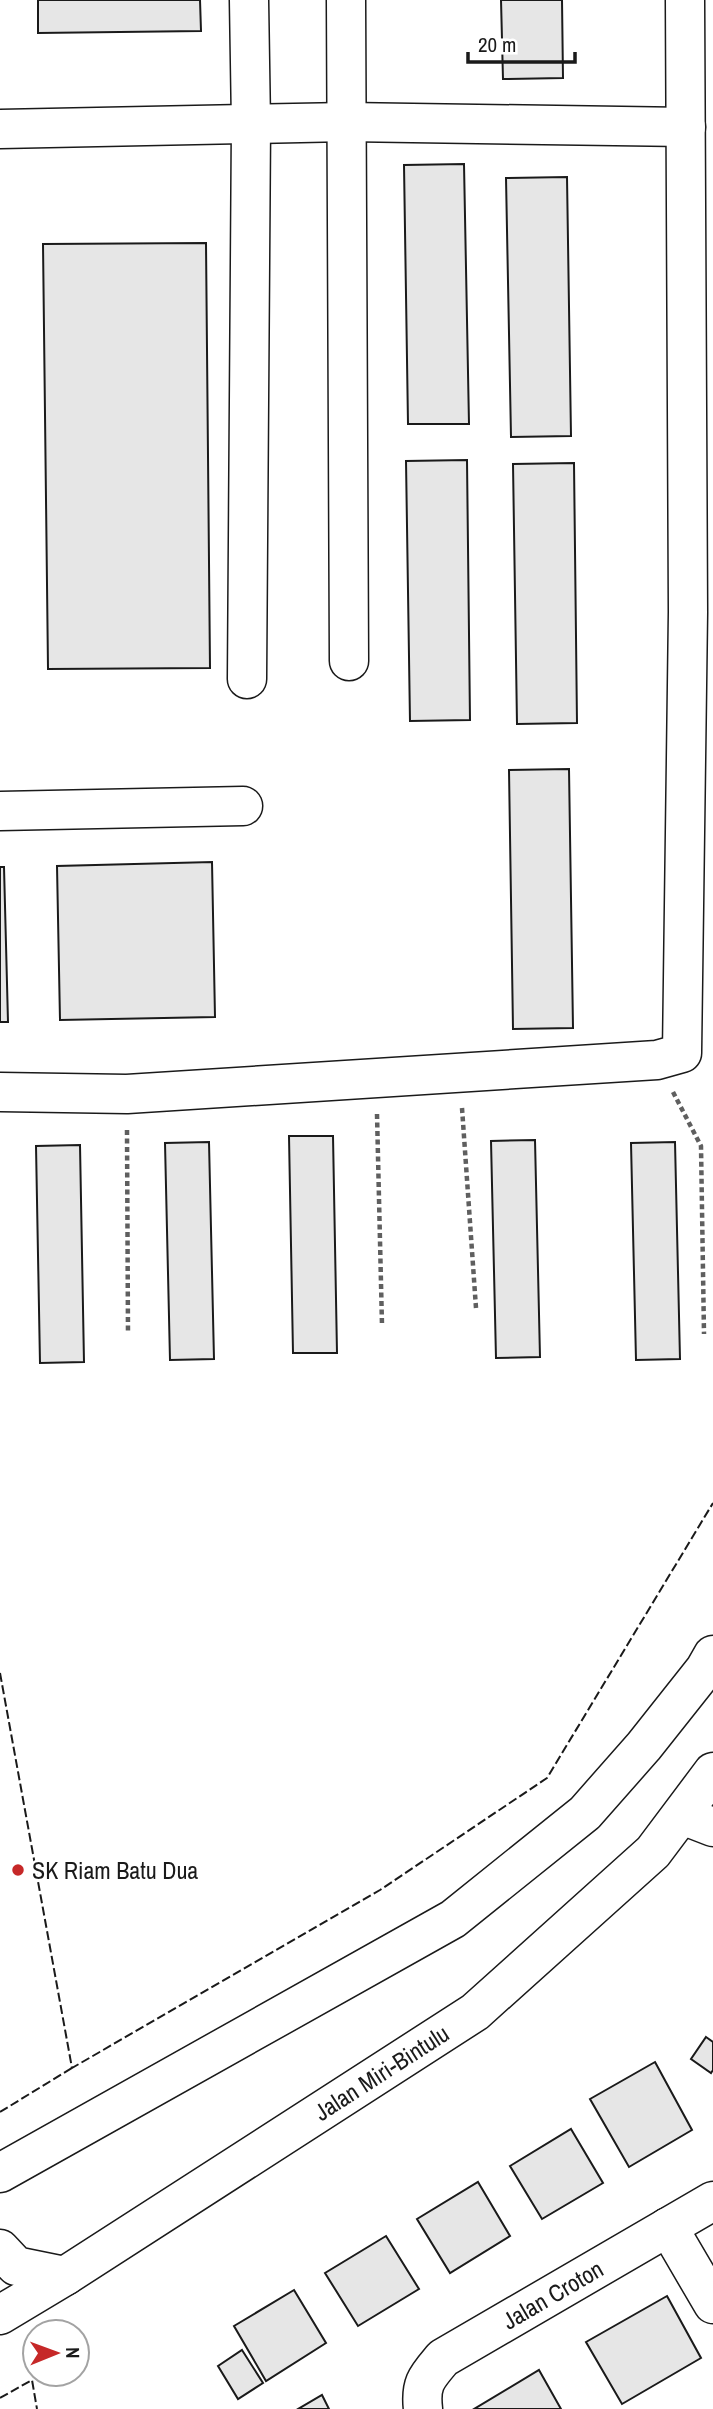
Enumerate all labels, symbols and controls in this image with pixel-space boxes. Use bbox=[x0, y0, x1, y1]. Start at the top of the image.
scale bar bbox=[468, 21, 575, 65]
text: 20 m bbox=[478, 30, 516, 59]
place label: SK Riam Batu Dua bbox=[32, 1854, 198, 1886]
marker: SK Riam Batu Dua bbox=[10, 1862, 26, 1878]
street label: Jalan Miri-Bintulu bbox=[308, 2017, 455, 2128]
street label: Jalan Croton bbox=[496, 2252, 609, 2336]
north arrow bbox=[21, 2318, 91, 2388]
text: N bbox=[60, 2347, 86, 2359]

